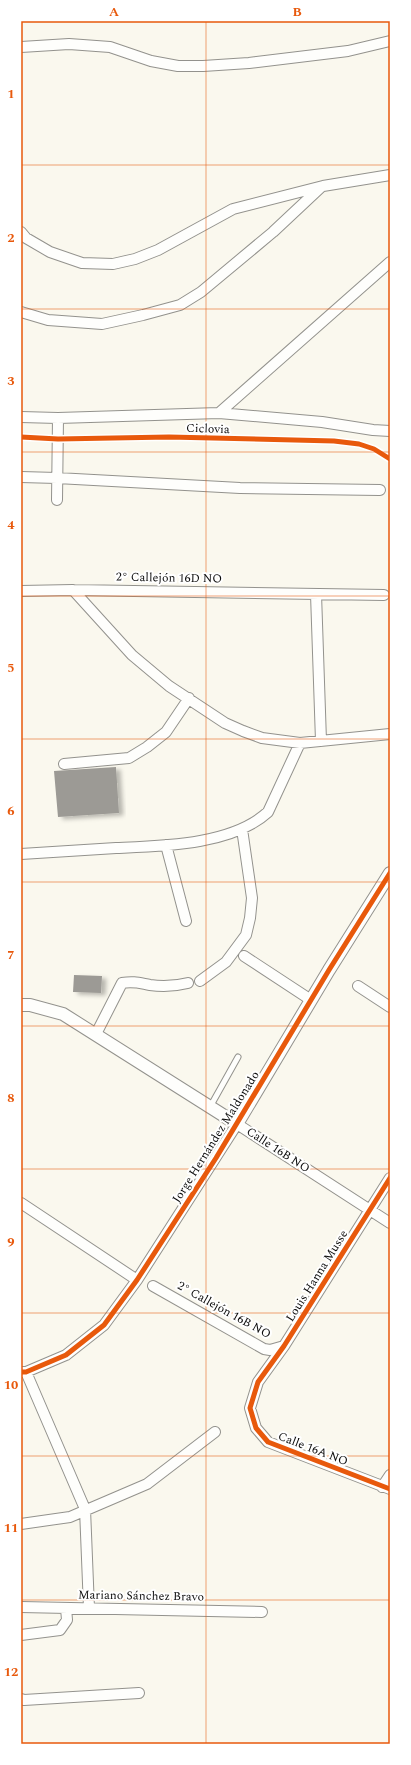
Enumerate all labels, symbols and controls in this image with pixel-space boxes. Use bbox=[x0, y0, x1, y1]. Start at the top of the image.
text: A bbox=[109, 2, 119, 22]
text: B bbox=[292, 2, 302, 22]
text: 1 bbox=[7, 84, 15, 104]
text: 2 bbox=[7, 228, 15, 248]
text: 3 bbox=[7, 371, 15, 391]
street label: Ciclovia bbox=[186, 419, 230, 439]
text: 4 bbox=[7, 515, 15, 535]
street label: 2° Callejón 16D NO bbox=[116, 568, 222, 588]
text: 5 bbox=[7, 658, 15, 678]
text: 6 bbox=[7, 801, 15, 821]
text: 7 bbox=[7, 945, 15, 965]
street label: Jorge Hernández Maldonado bbox=[168, 1067, 264, 1207]
text: 8 bbox=[7, 1088, 15, 1108]
street label: Calle 16B NO bbox=[242, 1122, 314, 1178]
street label: Louis Hanna Musse bbox=[281, 1226, 353, 1326]
text: 9 bbox=[7, 1232, 15, 1252]
street label: 2° Callejón 16B NO bbox=[174, 1276, 274, 1344]
text: 10 bbox=[4, 1375, 18, 1395]
street label: Calle 16A NO bbox=[275, 1427, 351, 1471]
text: 11 bbox=[4, 1518, 18, 1538]
street label: Mariano Sánchez Bravo bbox=[78, 1585, 204, 1607]
text: 12 bbox=[4, 1662, 18, 1682]

